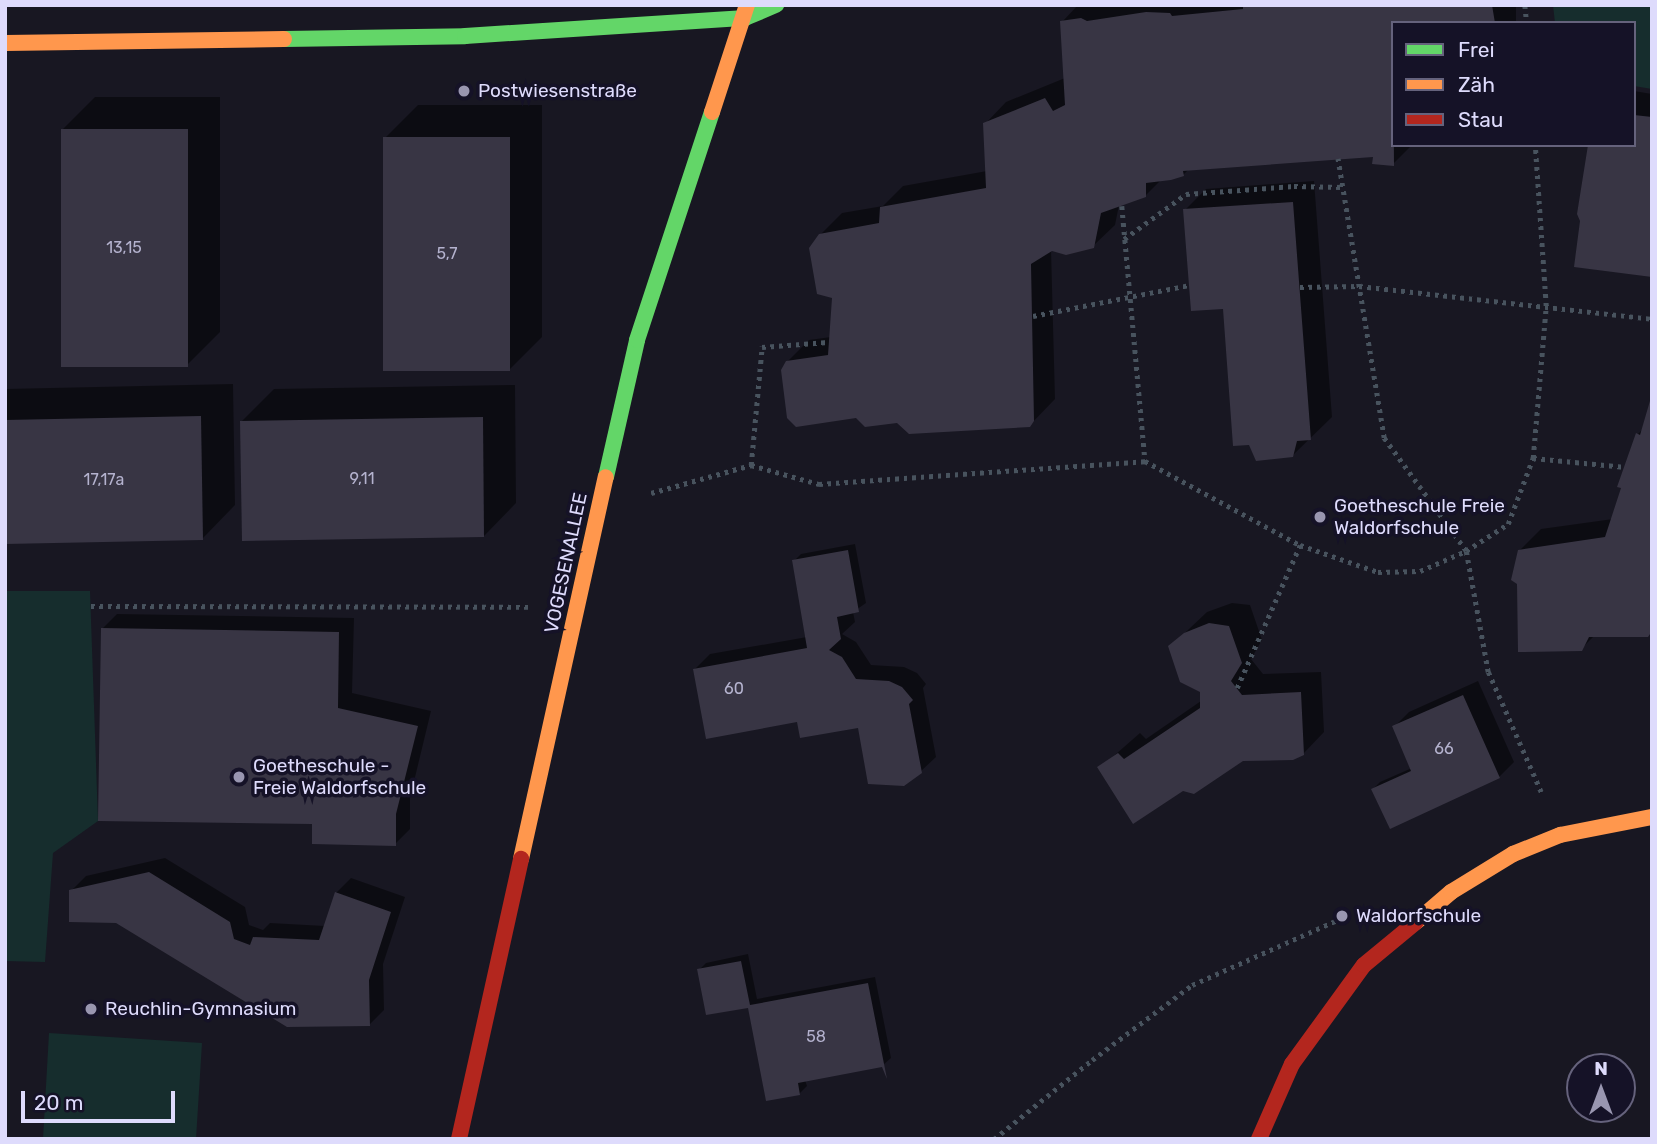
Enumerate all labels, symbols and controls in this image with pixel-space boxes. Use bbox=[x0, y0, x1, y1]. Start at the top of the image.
legend bbox=[1391, 21, 1636, 147]
text: Frei bbox=[1458, 37, 1495, 62]
text: Zäh bbox=[1458, 72, 1495, 97]
place label: Postwiesenstraße bbox=[478, 80, 637, 102]
marker: Postwiesenstraße bbox=[456, 83, 472, 99]
text: Stau bbox=[1458, 107, 1504, 132]
house number: 13,15 bbox=[106, 238, 142, 258]
house number: 5,7 bbox=[436, 244, 458, 264]
house number: 9,11 bbox=[349, 469, 375, 489]
house number: 17,17a bbox=[84, 470, 124, 490]
street label: VOGESENALLEE bbox=[540, 491, 592, 635]
place label: Goetheschule Freie Waldorfschule bbox=[1334, 495, 1505, 539]
marker: Goetheschule Freie Waldorfschule bbox=[1312, 509, 1328, 525]
house number: 60 bbox=[724, 679, 744, 699]
house number: 66 bbox=[1434, 739, 1454, 759]
place label: Goetheschule - Freie Waldorfschule bbox=[253, 755, 426, 799]
marker: Goetheschule - Freie Waldorfschule bbox=[231, 769, 247, 785]
place label: Waldorfschule bbox=[1356, 905, 1481, 927]
marker: Waldorfschule bbox=[1334, 908, 1350, 924]
place label: Reuchlin-Gymnasium bbox=[105, 998, 296, 1020]
marker: Reuchlin-Gymnasium bbox=[83, 1001, 99, 1017]
house number: 58 bbox=[806, 1027, 826, 1047]
north arrow bbox=[1566, 1053, 1636, 1123]
text: N bbox=[1594, 1057, 1608, 1080]
scale bar bbox=[24, 1078, 178, 1122]
text: 20 m bbox=[34, 1090, 83, 1115]

